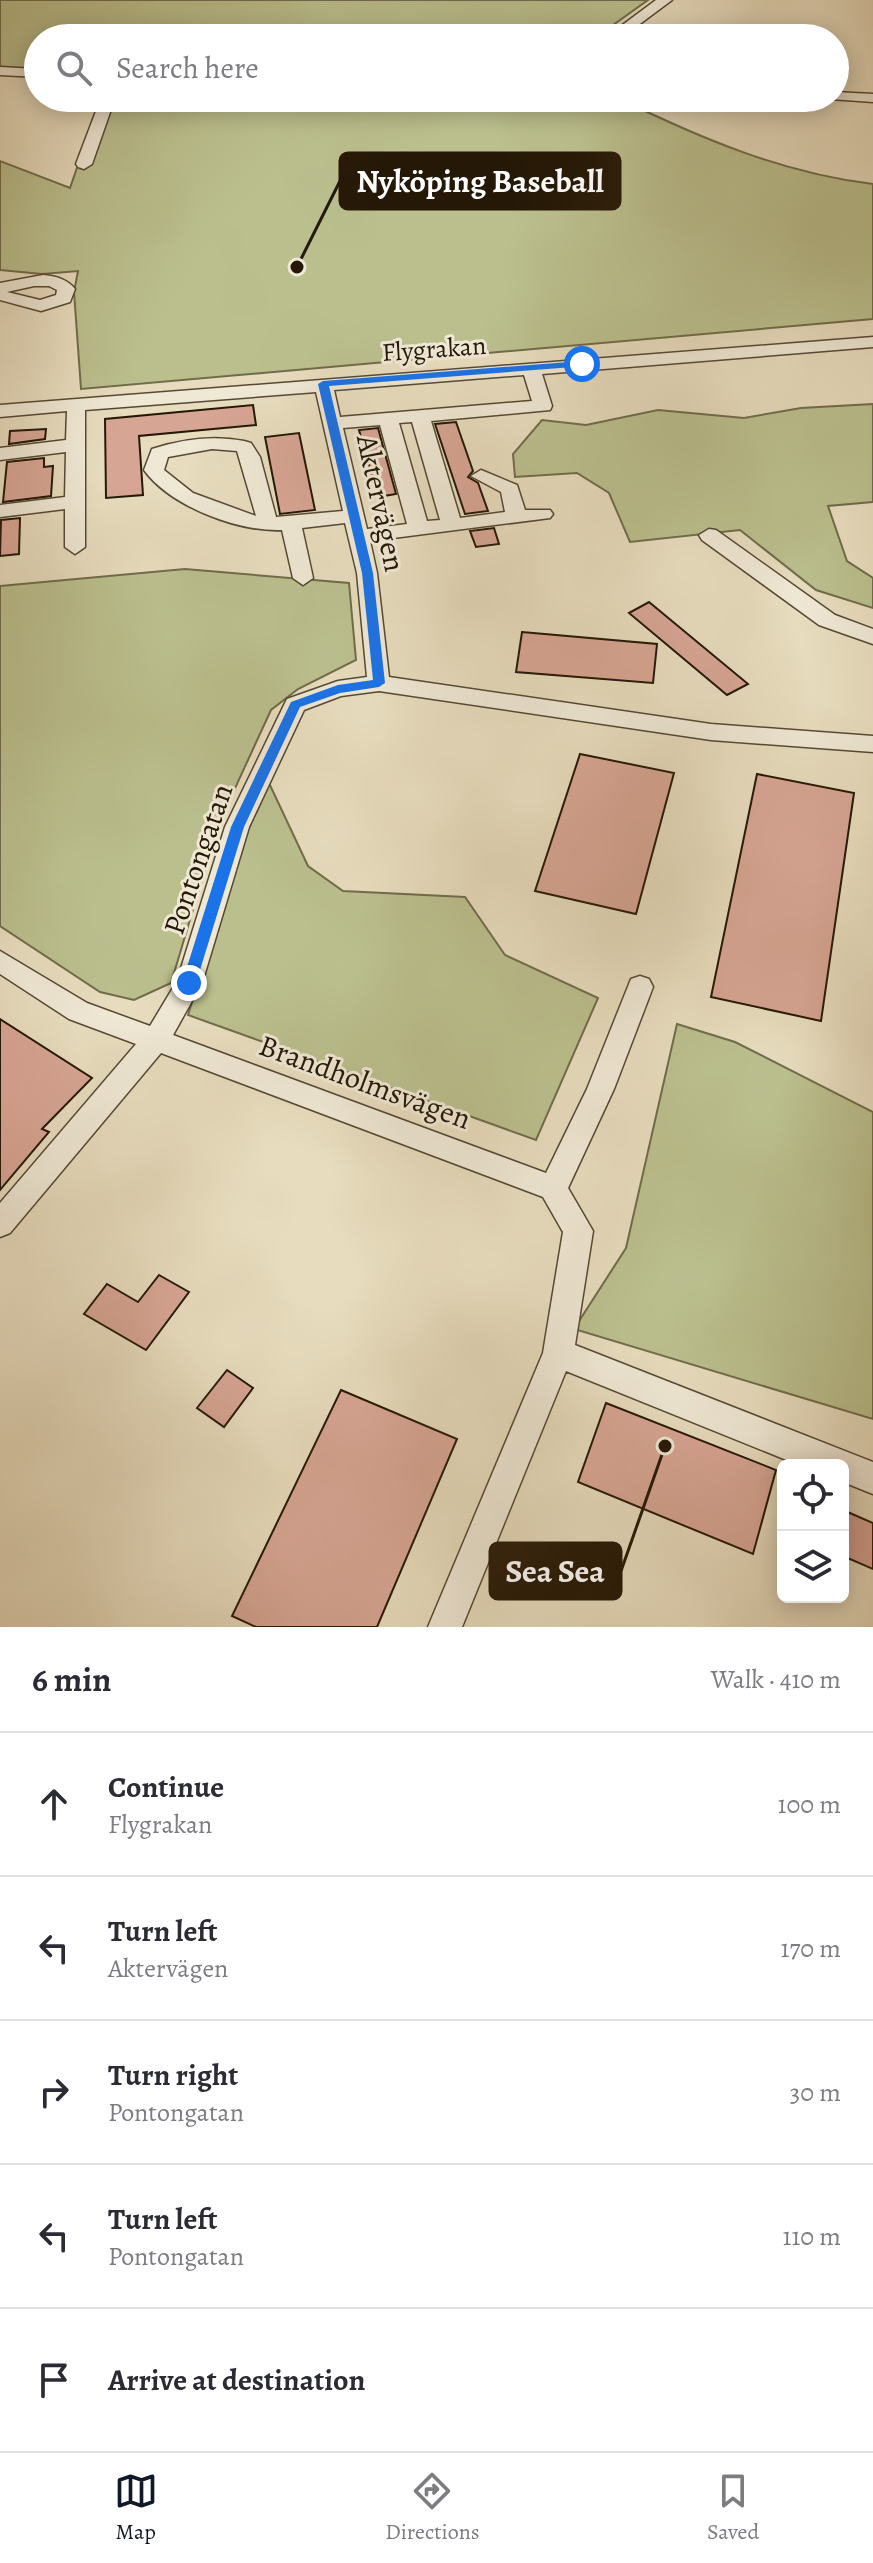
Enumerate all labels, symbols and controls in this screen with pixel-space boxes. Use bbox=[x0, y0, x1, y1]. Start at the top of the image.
search box bbox=[24, 24, 849, 112]
icon: search bbox=[52, 46, 96, 90]
text: Search here bbox=[116, 48, 259, 88]
callout: Nyköping Baseball bbox=[340, 153, 620, 209]
text: Nyköping Baseball bbox=[356, 159, 604, 203]
street label: Flygrakan bbox=[381, 328, 487, 370]
route start bbox=[564, 346, 600, 382]
street label: Aktervägen bbox=[347, 430, 415, 575]
street label: Pontongatan bbox=[154, 778, 242, 940]
route end bbox=[171, 965, 207, 1001]
street label: Brandholmsvägen bbox=[254, 1025, 476, 1139]
map controls bbox=[777, 1459, 849, 1603]
button: locate bbox=[777, 1459, 849, 1531]
button: layers bbox=[777, 1531, 849, 1603]
callout: Sea Sea bbox=[490, 1543, 621, 1599]
text: Sea Sea bbox=[505, 1549, 605, 1593]
text: 6 min bbox=[32, 1656, 111, 1703]
text: Walk · 410 m bbox=[711, 1662, 841, 1697]
text: Continue bbox=[108, 1767, 224, 1807]
icon: ahead bbox=[32, 1782, 76, 1826]
text: 100 m bbox=[778, 1787, 841, 1822]
text: Flygrakan bbox=[108, 1807, 212, 1842]
text: Turn left bbox=[108, 1911, 217, 1951]
icon: left bbox=[32, 1926, 76, 1970]
text: 170 m bbox=[781, 1931, 841, 1966]
text: Aktervägen bbox=[108, 1951, 228, 1986]
text: Turn right bbox=[108, 2055, 238, 2095]
icon: right bbox=[32, 2070, 76, 2114]
text: 30 m bbox=[790, 2075, 841, 2110]
text: Pontongatan bbox=[108, 2095, 244, 2130]
text: Turn left bbox=[108, 2199, 217, 2239]
icon: left bbox=[32, 2214, 76, 2258]
text: 110 m bbox=[783, 2219, 841, 2254]
text: Pontongatan bbox=[108, 2239, 244, 2274]
icon: arrive bbox=[32, 2358, 76, 2402]
text: Arrive at destination bbox=[108, 2360, 365, 2400]
tab: Map bbox=[114, 2469, 158, 2547]
tab: Directions bbox=[385, 2469, 480, 2547]
tab: Saved bbox=[707, 2469, 759, 2547]

